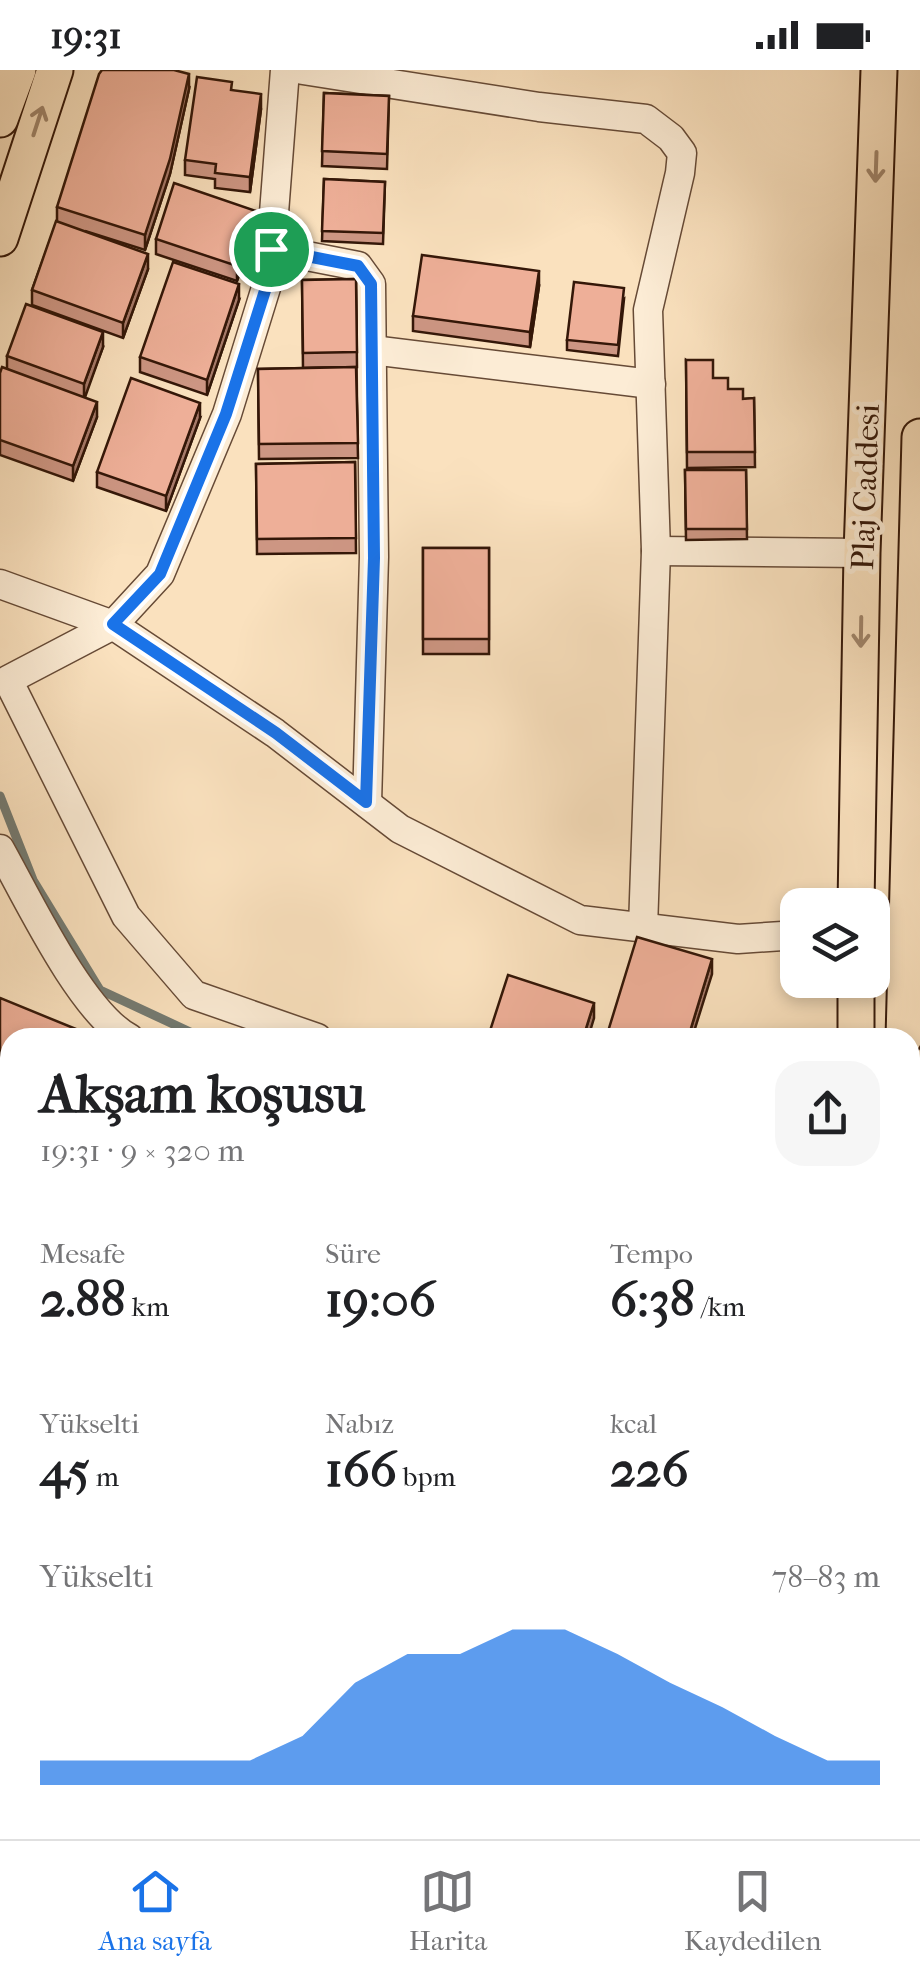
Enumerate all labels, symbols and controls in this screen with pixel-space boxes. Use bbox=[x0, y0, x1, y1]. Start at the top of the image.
text: 19:31 bbox=[50, 13, 122, 58]
one-way arrow bbox=[31, 105, 49, 137]
one-way arrow bbox=[866, 151, 885, 183]
pin bbox=[229, 207, 314, 292]
icon: arrive bbox=[244, 222, 299, 277]
street label: Plaj Caddesi bbox=[844, 403, 887, 571]
one-way arrow bbox=[852, 616, 870, 648]
map controls bbox=[780, 888, 890, 998]
button: layers bbox=[780, 888, 890, 998]
button: share bbox=[775, 1061, 880, 1166]
text: Akşam koşusu bbox=[40, 1062, 365, 1126]
text: 19:31 · 9 × 320 m bbox=[40, 1132, 244, 1169]
text: Mesafe bbox=[40, 1237, 125, 1270]
text: Süre bbox=[325, 1237, 381, 1270]
text: Tempo bbox=[610, 1237, 693, 1270]
text: 2.88 bbox=[40, 1270, 126, 1329]
text: 19:06 bbox=[325, 1270, 436, 1329]
text: 6:38 bbox=[610, 1270, 695, 1329]
text: km bbox=[126, 1290, 169, 1323]
text: /km bbox=[695, 1290, 745, 1323]
text: Yükselti bbox=[40, 1407, 139, 1440]
text: Nabız bbox=[325, 1407, 394, 1440]
text: kcal bbox=[610, 1407, 657, 1440]
text: 45 bbox=[40, 1440, 90, 1499]
text: 166 bbox=[325, 1440, 397, 1499]
text: 226 bbox=[610, 1440, 689, 1499]
text: m bbox=[90, 1460, 119, 1493]
text: bpm bbox=[397, 1460, 456, 1493]
text: Yükselti bbox=[40, 1558, 153, 1595]
text: 78–83 m bbox=[772, 1558, 880, 1595]
tab: Ana sayfa bbox=[99, 1864, 212, 1957]
tab: Harita bbox=[409, 1864, 487, 1957]
tab: Kaydedilen bbox=[684, 1864, 821, 1957]

